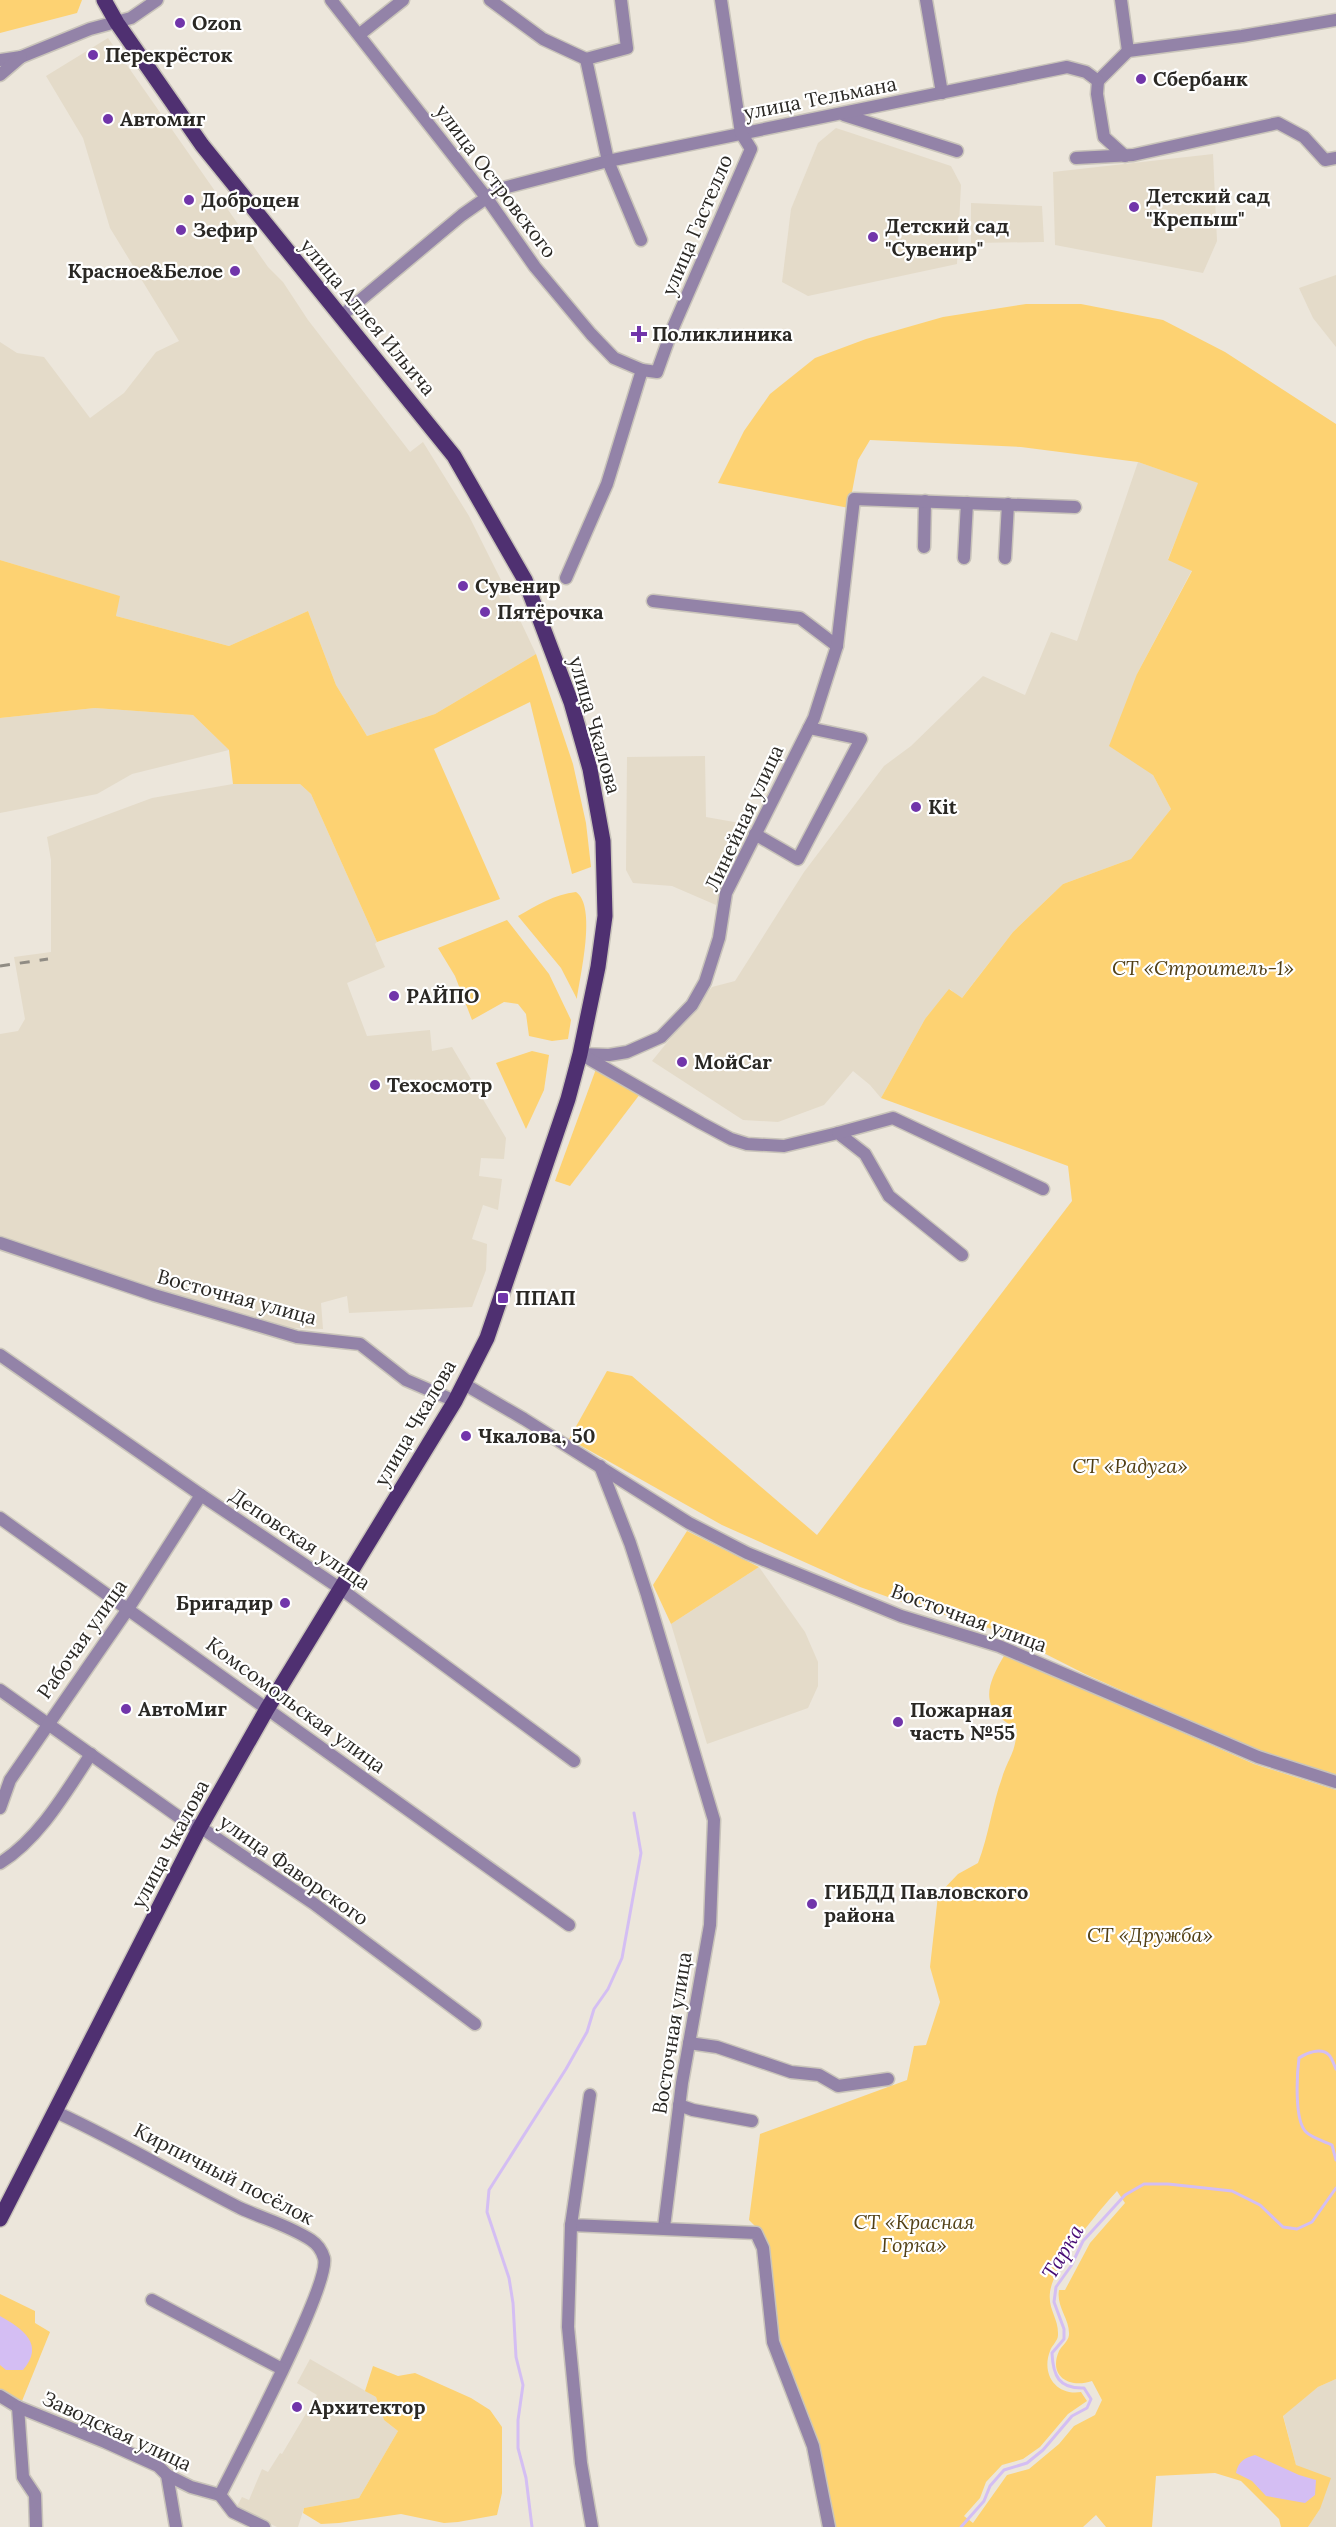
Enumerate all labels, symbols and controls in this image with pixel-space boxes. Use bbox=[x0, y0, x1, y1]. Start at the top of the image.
place label: Ozon bbox=[192, 10, 242, 35]
marker: Ozon bbox=[173, 16, 187, 30]
place label: Перекрёсток bbox=[105, 42, 233, 67]
marker: Перекрёсток bbox=[86, 48, 100, 62]
place label: Сбербанк bbox=[1153, 66, 1248, 91]
street label: улица Тельмана bbox=[741, 70, 898, 125]
marker: Сбербанк bbox=[1134, 72, 1148, 86]
street label: улица Островского bbox=[430, 99, 563, 263]
place label: Автомиг bbox=[120, 106, 206, 131]
marker: Автомиг bbox=[101, 112, 115, 126]
street label: улица Гастелло bbox=[656, 151, 738, 299]
place label: Детский сад "Крепыш" bbox=[1146, 183, 1270, 231]
place label: Доброцен bbox=[201, 187, 300, 212]
marker: Доброцен bbox=[182, 193, 196, 207]
marker: Детский сад "Крепыш" bbox=[1127, 200, 1141, 214]
place label: Детский сад "Сувенир" bbox=[885, 213, 1009, 261]
place label: Зефир bbox=[193, 217, 258, 242]
marker: Зефир bbox=[174, 223, 188, 237]
marker: Детский сад "Сувенир" bbox=[866, 230, 880, 244]
street label: улица Аллея Ильича bbox=[295, 233, 442, 400]
place label: Красное&Белое bbox=[68, 258, 223, 283]
marker: Красное&Белое bbox=[228, 264, 242, 278]
place label: Поликлиника bbox=[652, 321, 793, 346]
marker: Поликлиника bbox=[630, 325, 648, 343]
place label: Сувенир bbox=[475, 573, 561, 598]
marker: Сувенир bbox=[456, 579, 470, 593]
place label: Пятёрочка bbox=[497, 599, 604, 624]
marker: Пятёрочка bbox=[478, 605, 492, 619]
street label: улица Чкалова bbox=[564, 653, 627, 797]
street label: Линейная улица bbox=[699, 741, 788, 895]
place label: Kit bbox=[928, 794, 958, 819]
marker: Kit bbox=[909, 800, 923, 814]
park label: СТ «Строитель-1» bbox=[1112, 955, 1294, 980]
place label: РАЙПО bbox=[406, 983, 480, 1008]
marker: РАЙПО bbox=[387, 989, 401, 1003]
place label: МойCar bbox=[694, 1049, 772, 1074]
marker: МойCar bbox=[675, 1055, 689, 1069]
place label: Техосмотр bbox=[387, 1072, 492, 1097]
marker: Техосмотр bbox=[368, 1078, 382, 1092]
street label: Восточная улица bbox=[155, 1263, 320, 1330]
place label: ППАП bbox=[515, 1285, 576, 1310]
marker: ППАП bbox=[496, 1291, 510, 1305]
street label: улица Чкалова bbox=[368, 1355, 461, 1490]
place label: Чкалова, 50 bbox=[478, 1423, 595, 1448]
marker: Чкалова, 50 bbox=[459, 1429, 473, 1443]
park label: СТ «Радуга» bbox=[1072, 1453, 1188, 1478]
street label: Деповская улица bbox=[225, 1482, 375, 1595]
street label: Рабочая улица bbox=[31, 1574, 132, 1703]
street label: Восточная улица bbox=[888, 1578, 1050, 1657]
place label: Бригадир bbox=[176, 1590, 273, 1615]
marker: Бригадир bbox=[278, 1596, 292, 1610]
street label: Комсомольская улица bbox=[202, 1631, 391, 1778]
place label: АвтоМиг bbox=[138, 1696, 227, 1721]
place label: Пожарная часть №55 bbox=[910, 1697, 1015, 1745]
marker: АвтоМиг bbox=[119, 1702, 133, 1716]
marker: Пожарная часть №55 bbox=[891, 1715, 905, 1729]
street label: улица Чкалова bbox=[125, 1775, 214, 1912]
street label: улица Фаворского bbox=[215, 1809, 374, 1931]
place label: ГИБДД Павловского района bbox=[824, 1879, 1028, 1927]
marker: ГИБДД Павловского района bbox=[805, 1897, 819, 1911]
park label: СТ «Дружба» bbox=[1087, 1922, 1213, 1947]
street label: Восточная улица bbox=[646, 1950, 697, 2116]
street label: Кирпичный посёлок bbox=[130, 2117, 319, 2230]
park label: СТ «Красная Горка» bbox=[853, 2209, 975, 2257]
water label: Тарка bbox=[1036, 2219, 1090, 2284]
street label: Заводская улица bbox=[39, 2385, 196, 2476]
place label: Архитектор bbox=[309, 2394, 425, 2419]
marker: Архитектор bbox=[290, 2400, 304, 2414]

